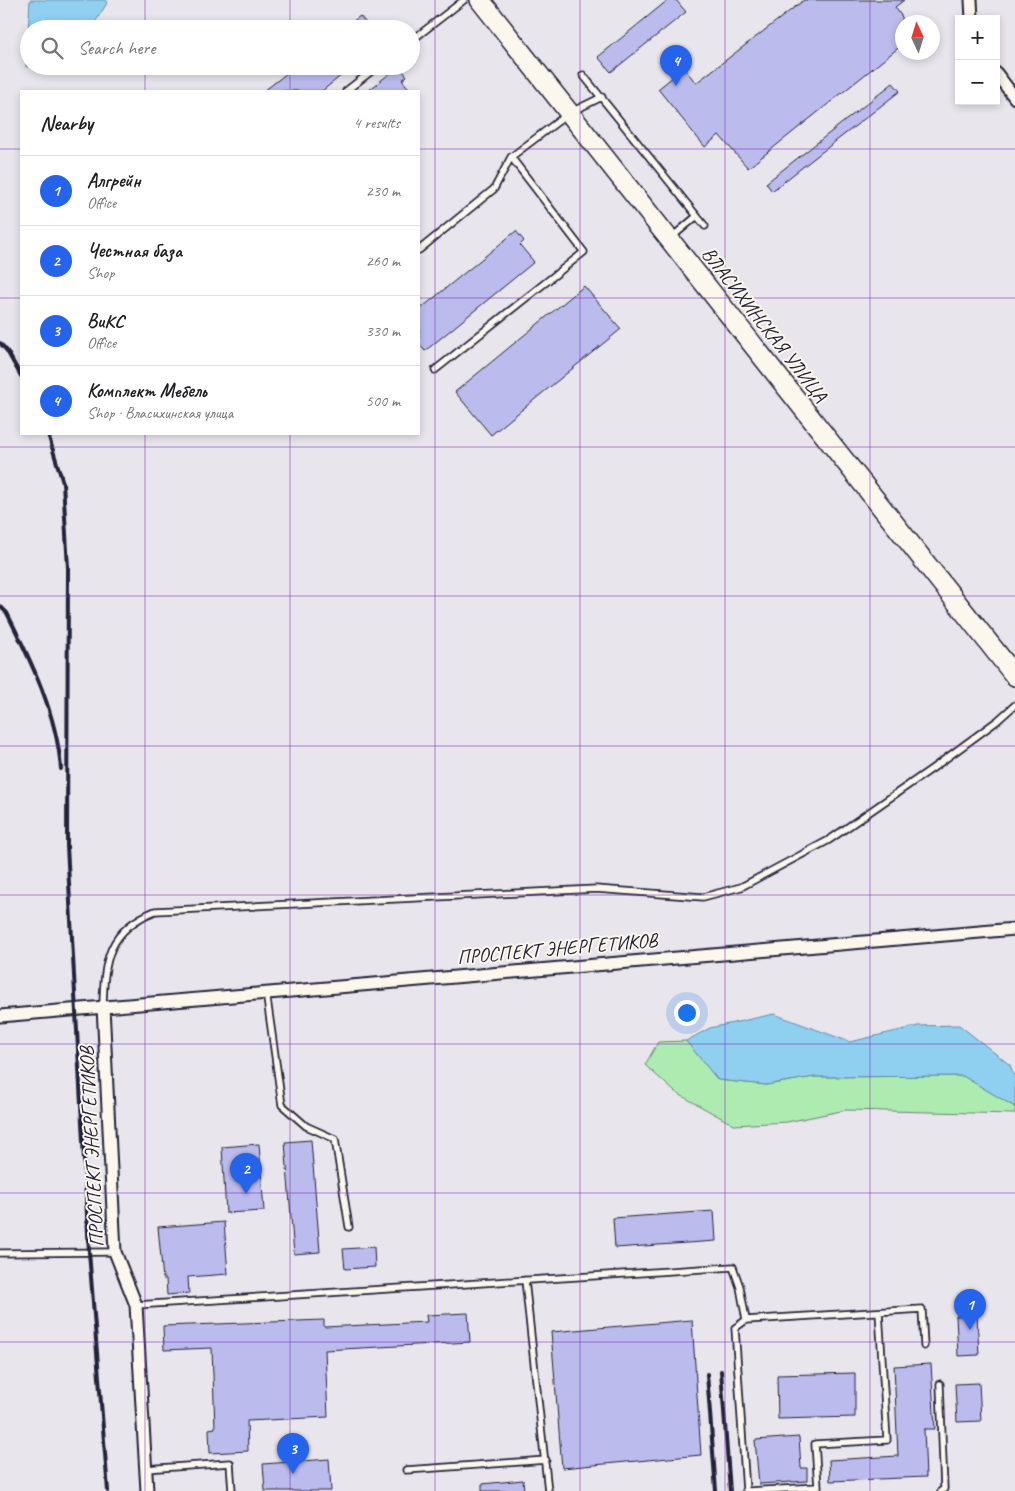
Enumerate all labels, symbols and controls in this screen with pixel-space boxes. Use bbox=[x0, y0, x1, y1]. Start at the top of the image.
north arrow bbox=[895, 15, 940, 60]
map controls bbox=[955, 15, 1000, 105]
button: + bbox=[955, 15, 1000, 60]
search box bbox=[20, 20, 420, 75]
icon: search bbox=[38, 34, 66, 62]
text: Search here bbox=[78, 36, 155, 60]
pin: 4 bbox=[660, 45, 692, 86]
button: − bbox=[955, 60, 1000, 105]
text: Nearby bbox=[40, 110, 93, 136]
text: 4 results bbox=[353, 113, 400, 133]
text: Алгрейн bbox=[87, 169, 141, 193]
text: 1 bbox=[52, 181, 60, 201]
text: 230 m bbox=[366, 181, 400, 201]
text: Office bbox=[87, 193, 116, 213]
text: Честная база bbox=[87, 239, 182, 263]
street label: ВЛАСИХИНСКАЯ УЛИЦА bbox=[696, 242, 833, 408]
text: 2 bbox=[52, 251, 60, 271]
text: 260 m bbox=[366, 251, 400, 271]
text: Shop bbox=[87, 263, 114, 283]
text: ВиКС bbox=[87, 309, 124, 333]
text: 3 bbox=[52, 321, 60, 341]
text: 330 m bbox=[366, 321, 400, 341]
text: Office bbox=[87, 333, 116, 353]
text: Комплект Мебель bbox=[87, 379, 207, 403]
text: 4 bbox=[52, 391, 60, 411]
text: 500 m bbox=[366, 391, 400, 411]
text: Shop · Власихинская улица bbox=[87, 403, 233, 423]
street label: ПРОСПЕКТ ЭНЕРГЕТИКОВ bbox=[456, 927, 660, 970]
your location bbox=[674, 1000, 700, 1026]
street label: ПРОСПЕКТ ЭНЕРГЕТИКОВ bbox=[74, 1044, 109, 1248]
pin: 2 bbox=[230, 1153, 262, 1194]
pin: 1 bbox=[954, 1289, 986, 1330]
pin: 3 bbox=[277, 1433, 309, 1474]

